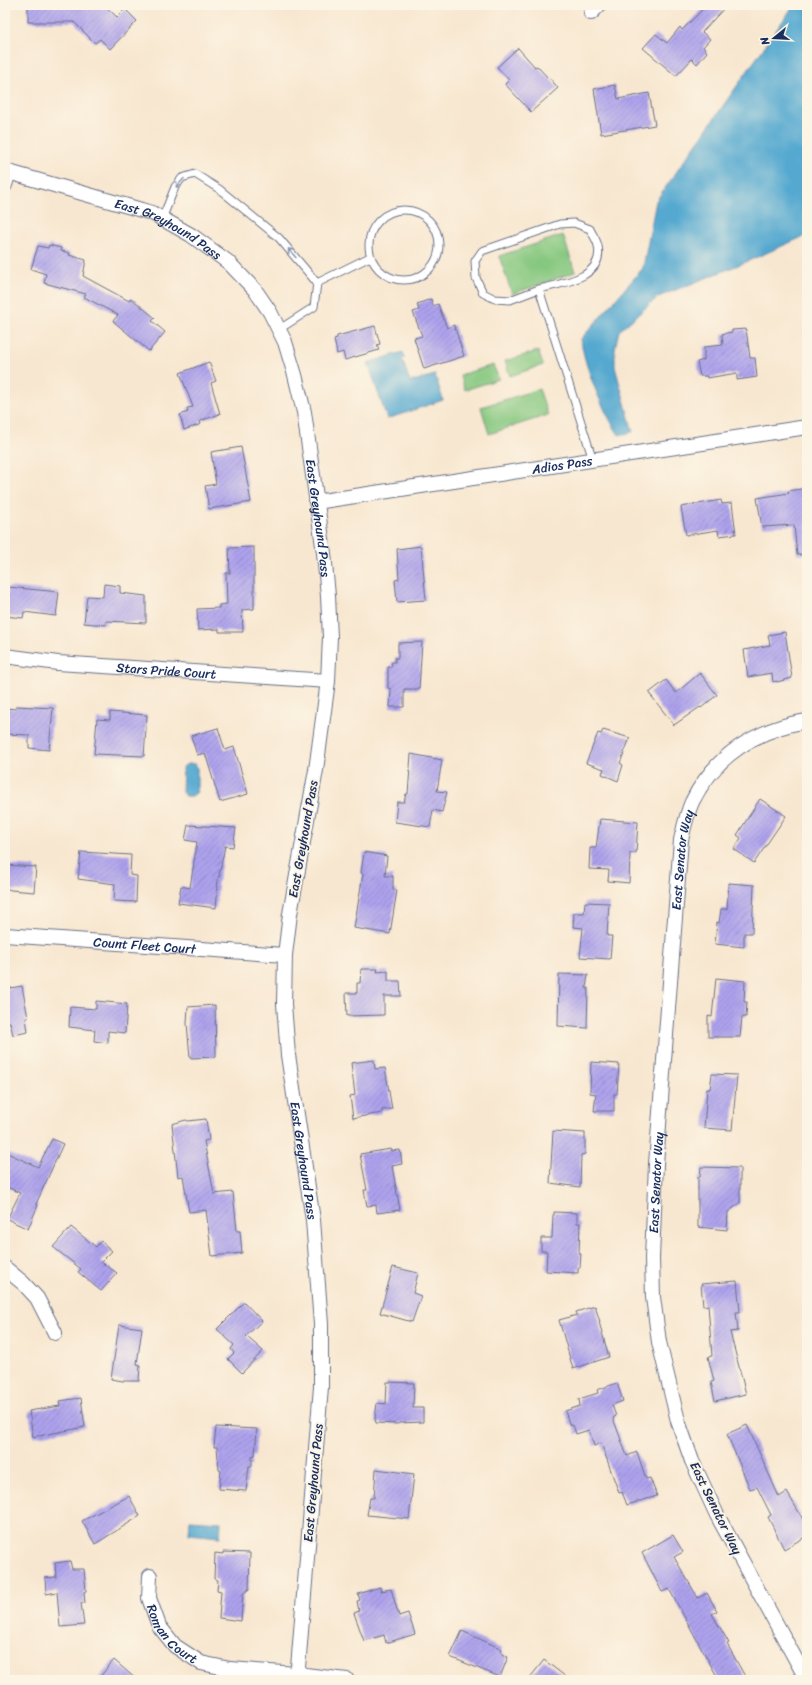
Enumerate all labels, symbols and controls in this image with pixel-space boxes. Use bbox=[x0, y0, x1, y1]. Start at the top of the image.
north arrow bbox=[754, 18, 794, 58]
text: N bbox=[755, 34, 775, 48]
one-way arrow bbox=[175, 178, 184, 188]
street label: East Greyhound Pass bbox=[112, 191, 227, 266]
one-way arrow bbox=[287, 248, 296, 258]
street label: Adios Pass bbox=[529, 448, 595, 481]
street label: East Greyhound Pass bbox=[299, 457, 338, 579]
street label: Stars Pride Court bbox=[116, 655, 217, 685]
street label: East Greyhound Pass bbox=[281, 778, 325, 900]
street label: East Senator Way bbox=[664, 806, 700, 911]
street label: Count Fleet Court bbox=[93, 930, 197, 960]
street label: East Greyhound Pass bbox=[284, 1100, 324, 1222]
street label: East Senator Way bbox=[642, 1131, 670, 1234]
street label: East Greyhound Pass bbox=[296, 1422, 330, 1543]
street label: East Senator Way bbox=[683, 1457, 749, 1559]
street label: Roman Court bbox=[141, 1601, 203, 1670]

